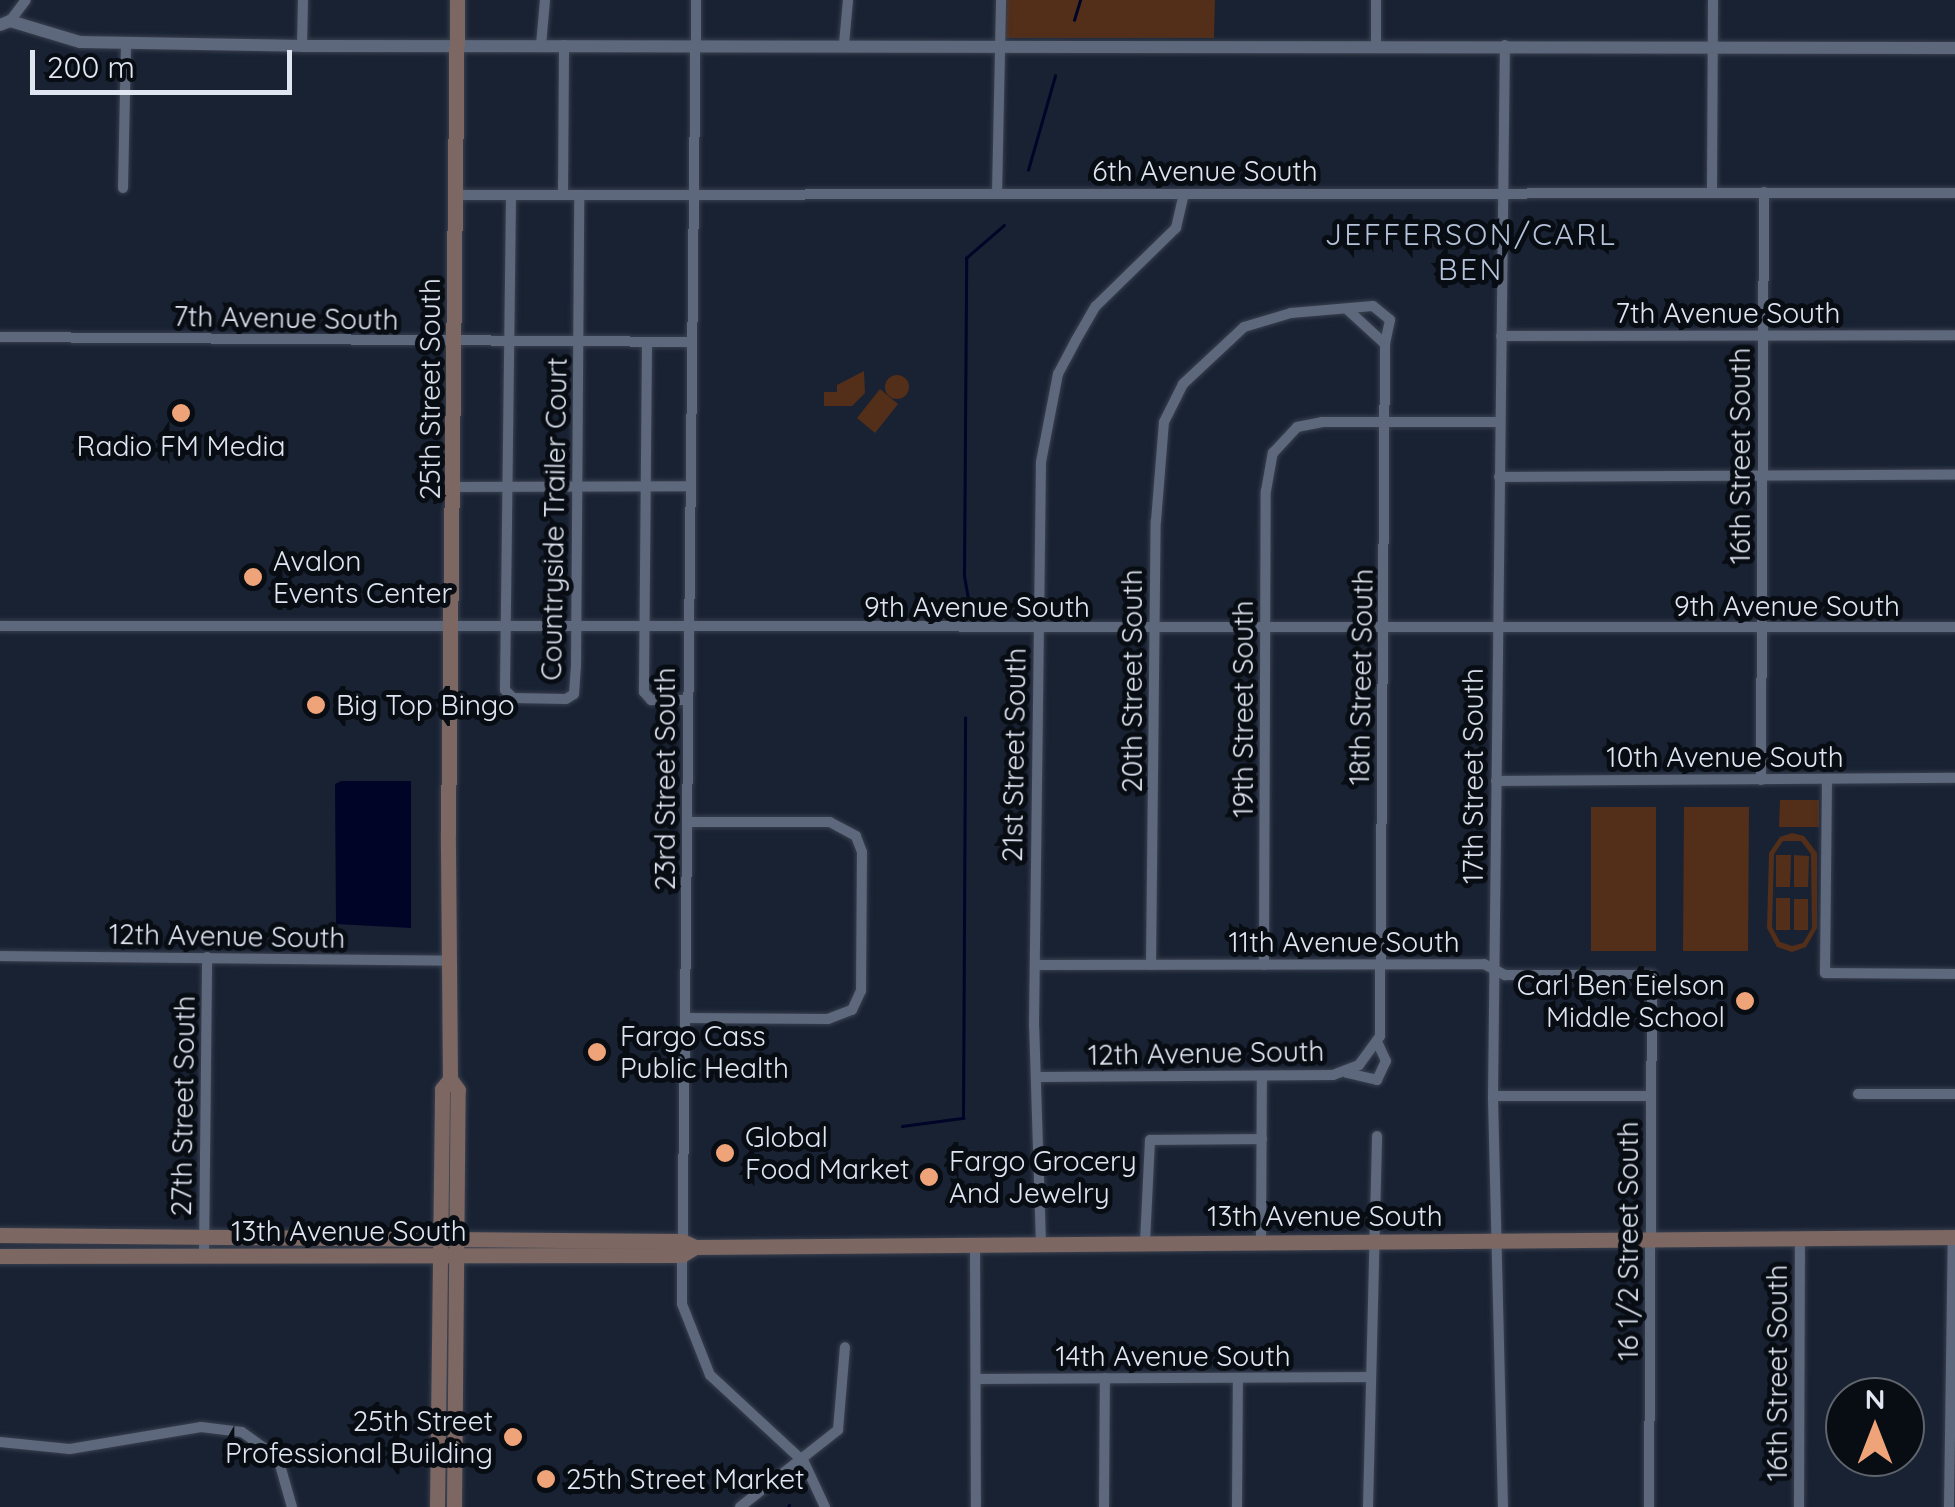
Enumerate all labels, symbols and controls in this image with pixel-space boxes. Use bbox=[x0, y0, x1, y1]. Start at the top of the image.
scale bar bbox=[35, 30, 298, 92]
text: 200 m bbox=[47, 48, 135, 86]
street label: 6th Avenue South bbox=[1092, 154, 1318, 188]
district label: JEFFERSON/CARL BEN bbox=[1325, 216, 1617, 286]
street label: 25th Street South bbox=[413, 278, 447, 500]
street label: 7th Avenue South bbox=[1616, 296, 1840, 330]
street label: 7th Avenue South bbox=[173, 299, 399, 337]
street label: 16th Street South bbox=[1723, 348, 1757, 564]
street label: Countryside Trailer Court bbox=[534, 357, 574, 681]
marker: Radio FM Media bbox=[170, 402, 192, 424]
place label: Radio FM Media bbox=[77, 429, 285, 463]
place label: Avalon Events Center bbox=[273, 544, 452, 610]
marker: Avalon Events Center bbox=[242, 566, 264, 588]
street label: 18th Street South bbox=[1342, 568, 1380, 786]
street label: 20th Street South bbox=[1115, 569, 1149, 793]
street label: 9th Avenue South bbox=[1674, 589, 1900, 623]
street label: 9th Avenue South bbox=[864, 590, 1090, 624]
street label: 19th Street South bbox=[1226, 600, 1260, 818]
street label: 21st Street South bbox=[995, 648, 1033, 862]
street label: 23rd Street South bbox=[648, 667, 682, 891]
street label: 17th Street South bbox=[1456, 668, 1490, 884]
place label: Big Top Bingo bbox=[336, 688, 515, 722]
marker: Big Top Bingo bbox=[305, 694, 327, 716]
street label: 10th Avenue South bbox=[1606, 740, 1844, 774]
street label: 12th Avenue South bbox=[109, 917, 345, 955]
street label: 11th Avenue South bbox=[1228, 925, 1460, 959]
place label: Carl Ben Eielson Middle School bbox=[1517, 968, 1725, 1034]
marker: Carl Ben Eielson Middle School bbox=[1734, 990, 1756, 1012]
street label: 27th Street South bbox=[164, 995, 202, 1217]
place label: Fargo Cass Public Health bbox=[620, 1019, 789, 1085]
street label: 12th Avenue South bbox=[1088, 1034, 1324, 1072]
marker: Fargo Cass Public Health bbox=[584, 1039, 610, 1065]
place label: Global Food Market bbox=[745, 1120, 909, 1186]
street label: 16 1/2 Street South bbox=[1611, 1121, 1645, 1361]
marker: Global Food Market bbox=[714, 1142, 736, 1164]
place label: Fargo Grocery And Jewelry bbox=[949, 1144, 1137, 1210]
marker: Fargo Grocery And Jewelry bbox=[918, 1166, 940, 1188]
street label: 13th Avenue South bbox=[1207, 1199, 1443, 1233]
street label: 13th Avenue South bbox=[231, 1214, 467, 1248]
street label: 16th Street South bbox=[1760, 1265, 1794, 1481]
street label: 14th Avenue South bbox=[1055, 1339, 1291, 1373]
north arrow bbox=[1825, 1377, 1925, 1477]
text: N bbox=[1865, 1381, 1885, 1416]
place label: 25th Street Professional Building bbox=[225, 1404, 493, 1470]
marker: 25th Street Professional Building bbox=[502, 1426, 524, 1448]
place label: 25th Street Market bbox=[566, 1462, 805, 1496]
marker: 25th Street Market bbox=[535, 1468, 557, 1490]

